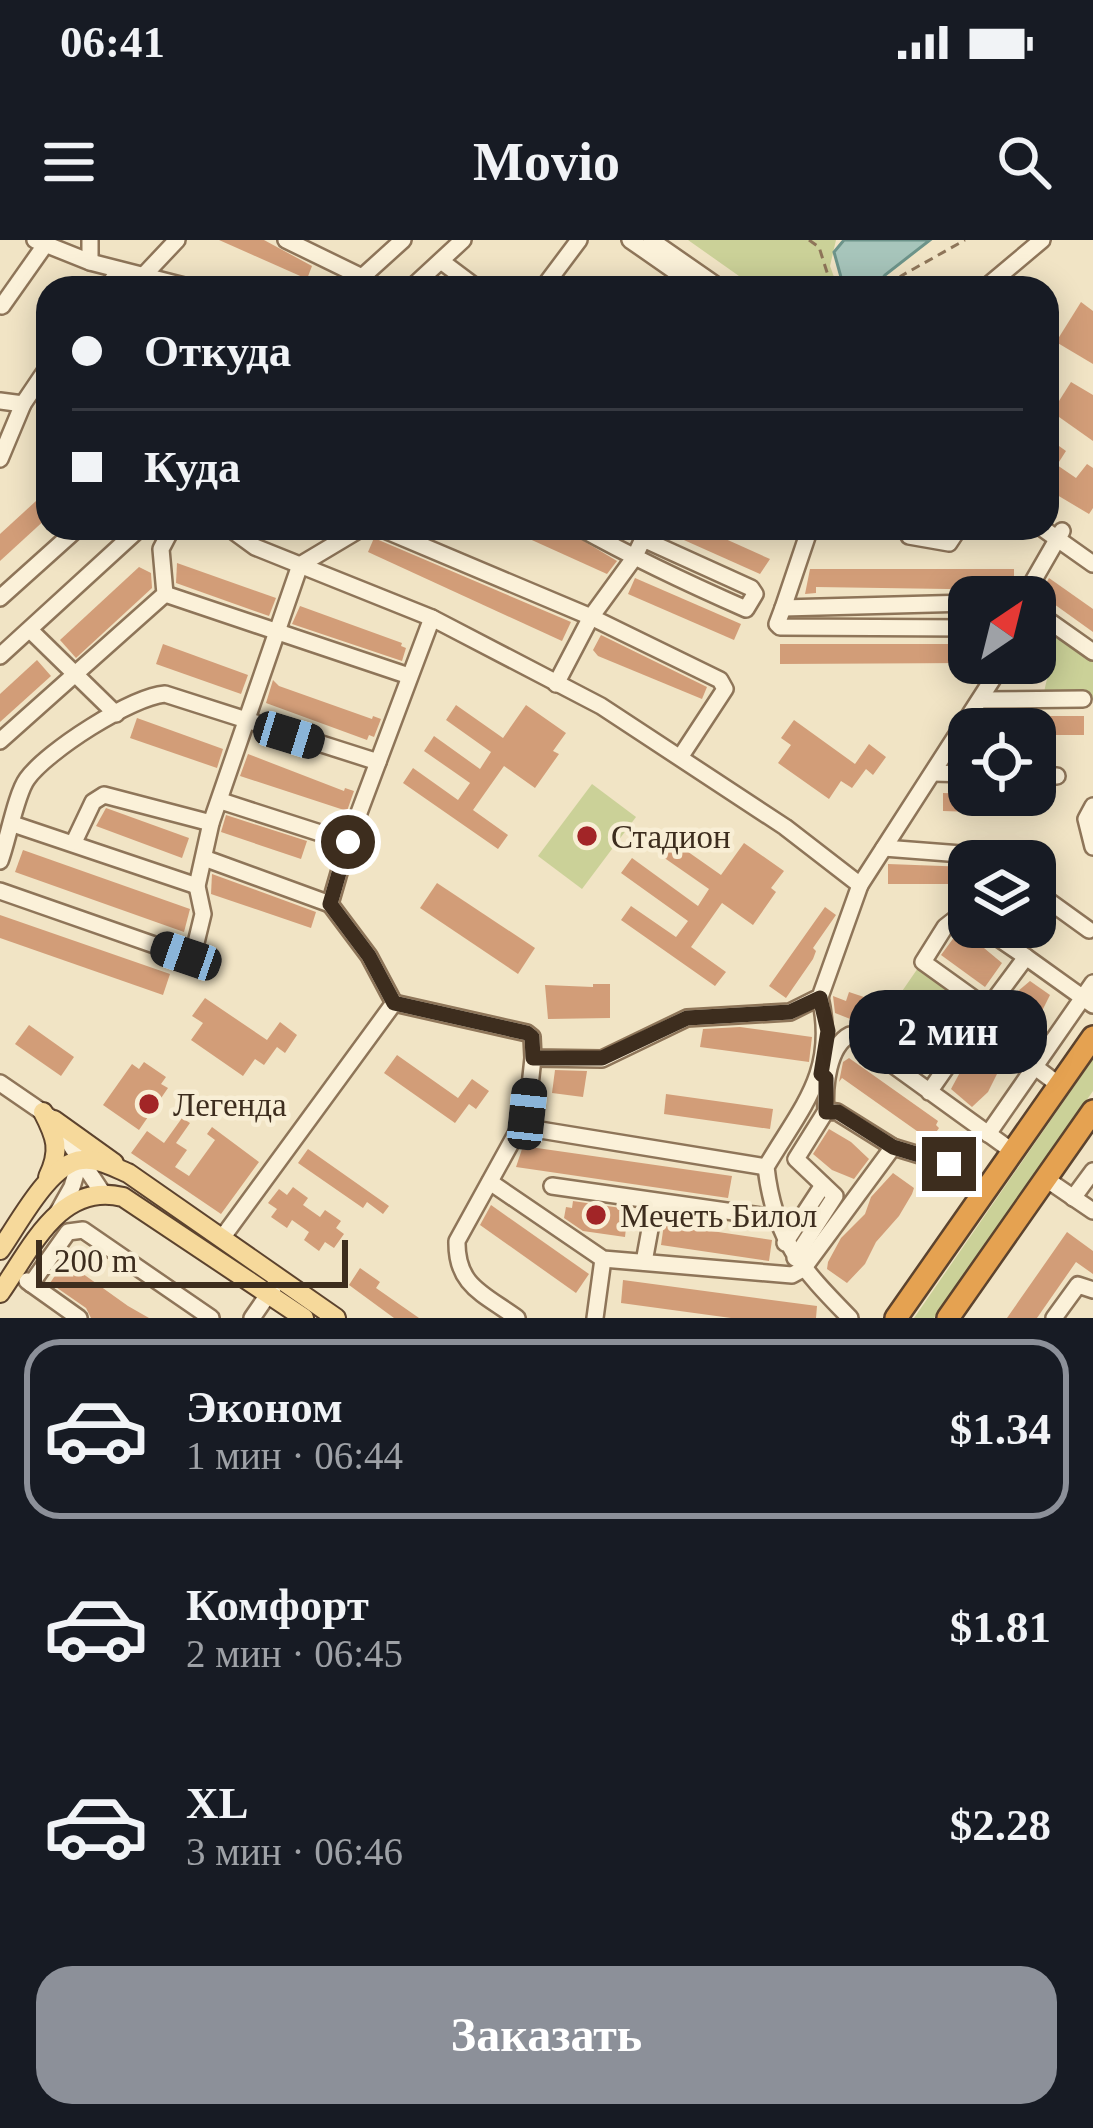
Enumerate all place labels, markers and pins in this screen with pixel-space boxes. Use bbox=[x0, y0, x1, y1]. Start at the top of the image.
place label: Стадион bbox=[611, 819, 731, 855]
marker: Стадион bbox=[574, 823, 600, 849]
place label: Легенда bbox=[173, 1087, 287, 1123]
marker: Легенда bbox=[136, 1091, 162, 1117]
place label: Мечеть Билол bbox=[620, 1198, 817, 1234]
marker: Мечеть Билол bbox=[583, 1202, 609, 1228]

